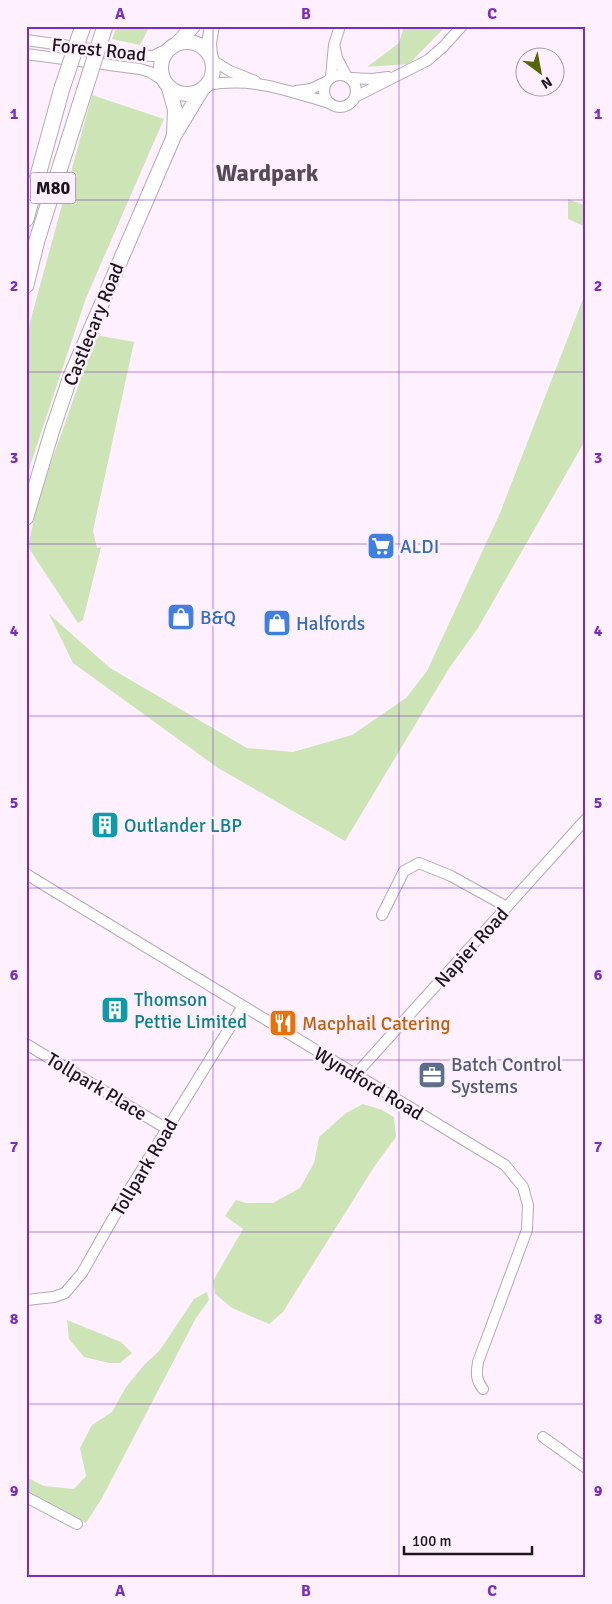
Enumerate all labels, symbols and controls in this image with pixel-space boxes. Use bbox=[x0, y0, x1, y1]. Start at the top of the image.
text: A bbox=[115, 4, 126, 24]
text: B bbox=[301, 4, 311, 24]
text: C bbox=[487, 4, 497, 24]
street label: Forest Road bbox=[50, 33, 147, 67]
north arrow bbox=[514, 48, 564, 98]
text: N bbox=[538, 73, 555, 92]
text: 1 bbox=[10, 104, 19, 124]
text: 1 bbox=[594, 104, 603, 124]
district label: Wardpark bbox=[216, 158, 319, 188]
road number: M80 bbox=[30, 172, 76, 204]
street label: Castlecary Road bbox=[58, 259, 130, 389]
text: 2 bbox=[10, 276, 18, 296]
text: 2 bbox=[594, 276, 602, 296]
text: 3 bbox=[10, 448, 18, 468]
text: 3 bbox=[594, 448, 602, 468]
supermarket icon: ALDI bbox=[366, 531, 396, 561]
place label: ALDI bbox=[400, 535, 439, 559]
shop icon: B&Q bbox=[166, 602, 196, 632]
place label: B&Q bbox=[200, 606, 236, 630]
shop icon: Halfords bbox=[262, 608, 292, 638]
place label: Halfords bbox=[296, 612, 365, 636]
text: 4 bbox=[10, 621, 19, 641]
text: 4 bbox=[594, 621, 603, 641]
text: 5 bbox=[10, 793, 18, 813]
text: 5 bbox=[594, 793, 602, 813]
building icon: Outlander LBP bbox=[90, 810, 120, 840]
place label: Outlander LBP bbox=[124, 814, 242, 838]
street label: Napier Road bbox=[430, 903, 514, 993]
text: 6 bbox=[10, 965, 19, 985]
text: 6 bbox=[594, 965, 603, 985]
place label: Thomson Pettie Limited bbox=[134, 988, 247, 1034]
building icon: Thomson Pettie Limited bbox=[100, 995, 130, 1025]
restaurant icon: Macphail Catering bbox=[268, 1008, 298, 1038]
place label: Macphail Catering bbox=[302, 1012, 450, 1036]
street label: Wyndford Road bbox=[310, 1042, 427, 1126]
street label: Tollpark Place bbox=[42, 1047, 151, 1126]
place label: Batch Control Systems bbox=[451, 1053, 562, 1099]
office icon: Batch Control Systems bbox=[417, 1060, 447, 1090]
street label: Tollpark Road bbox=[106, 1114, 183, 1221]
text: 7 bbox=[10, 1137, 19, 1157]
text: 7 bbox=[594, 1137, 603, 1157]
text: 8 bbox=[10, 1309, 19, 1329]
text: 8 bbox=[594, 1309, 603, 1329]
text: 9 bbox=[10, 1481, 19, 1501]
text: 9 bbox=[594, 1481, 603, 1501]
scale bar bbox=[404, 1524, 532, 1556]
text: 100 m bbox=[412, 1532, 452, 1550]
text: A bbox=[115, 1581, 126, 1601]
text: B bbox=[301, 1581, 311, 1601]
text: C bbox=[487, 1581, 497, 1601]

